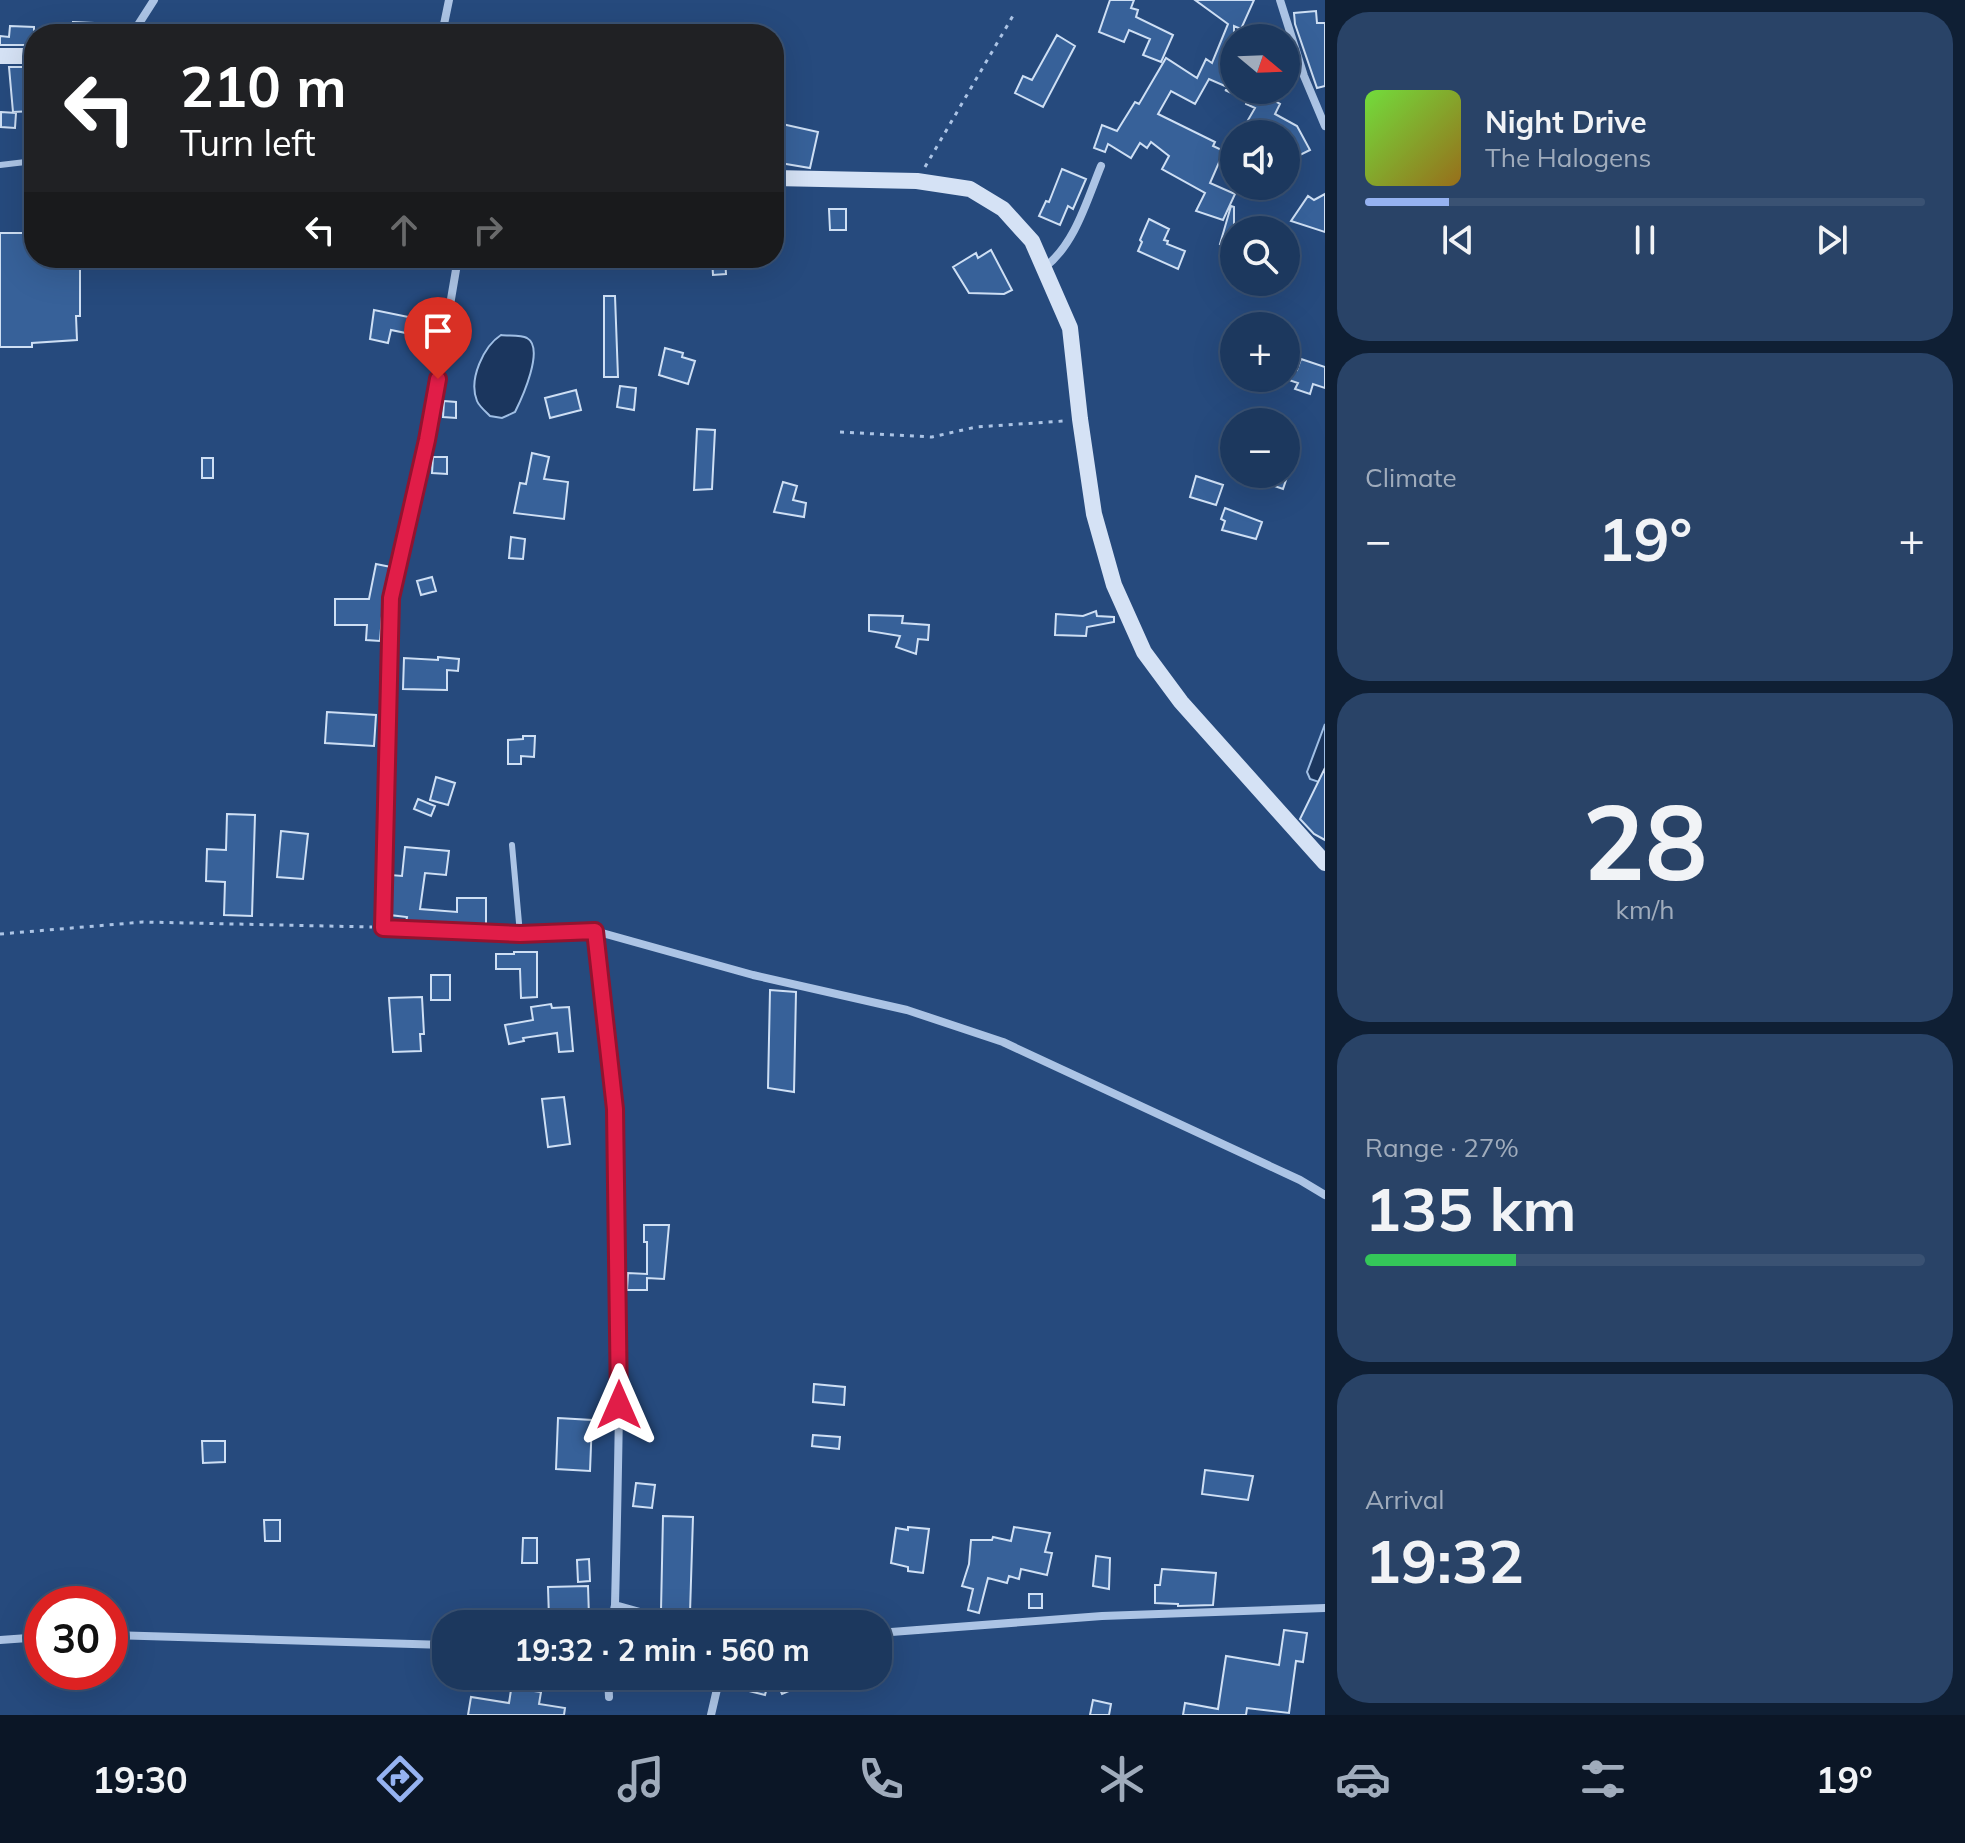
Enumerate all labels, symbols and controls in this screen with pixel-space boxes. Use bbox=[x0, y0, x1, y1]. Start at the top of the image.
north arrow bbox=[1220, 24, 1300, 104]
map controls bbox=[1220, 24, 1300, 488]
text: 210 m bbox=[180, 51, 347, 121]
icon: left bbox=[48, 56, 152, 160]
text: Night Drive bbox=[1485, 103, 1647, 141]
text: Turn left bbox=[180, 120, 316, 165]
button: sound bbox=[1220, 120, 1300, 200]
text: The Halogens bbox=[1485, 141, 1651, 174]
icon: left bbox=[298, 208, 342, 252]
icon: ahead bbox=[382, 208, 426, 252]
icon: right bbox=[466, 208, 510, 252]
button: search bbox=[1220, 216, 1300, 296]
icon: previous bbox=[1436, 218, 1480, 262]
icon: pause bbox=[1623, 218, 1667, 262]
icon: next bbox=[1810, 218, 1854, 262]
pin bbox=[404, 297, 472, 379]
icon: arrive bbox=[416, 309, 460, 353]
button: + bbox=[1220, 312, 1300, 392]
button: − bbox=[1220, 408, 1300, 488]
text: Climate bbox=[1365, 461, 1457, 494]
text: 19° bbox=[1598, 501, 1692, 576]
text: − bbox=[1365, 512, 1391, 567]
text: + bbox=[1899, 512, 1925, 567]
text: 28 bbox=[1583, 775, 1707, 906]
text: km/h bbox=[1616, 893, 1674, 926]
text: Range · 27% bbox=[1365, 1131, 1519, 1164]
text: 135 km bbox=[1365, 1171, 1577, 1246]
position arrow bbox=[577, 1363, 661, 1447]
text: Arrival bbox=[1365, 1483, 1445, 1516]
text: 19:32 bbox=[1365, 1523, 1524, 1598]
speed limit sign: 30 bbox=[24, 1586, 128, 1690]
text: 19:32 · 2 min · 560 m bbox=[514, 1631, 810, 1669]
icon: directions bbox=[372, 1751, 428, 1807]
icon: music bbox=[613, 1751, 669, 1807]
icon: phone bbox=[853, 1751, 909, 1807]
icon: climate bbox=[1094, 1751, 1150, 1807]
icon: car bbox=[1335, 1751, 1391, 1807]
icon: filters bbox=[1575, 1751, 1631, 1807]
text: 19:30 bbox=[92, 1757, 188, 1802]
text: 19° bbox=[1816, 1757, 1873, 1802]

